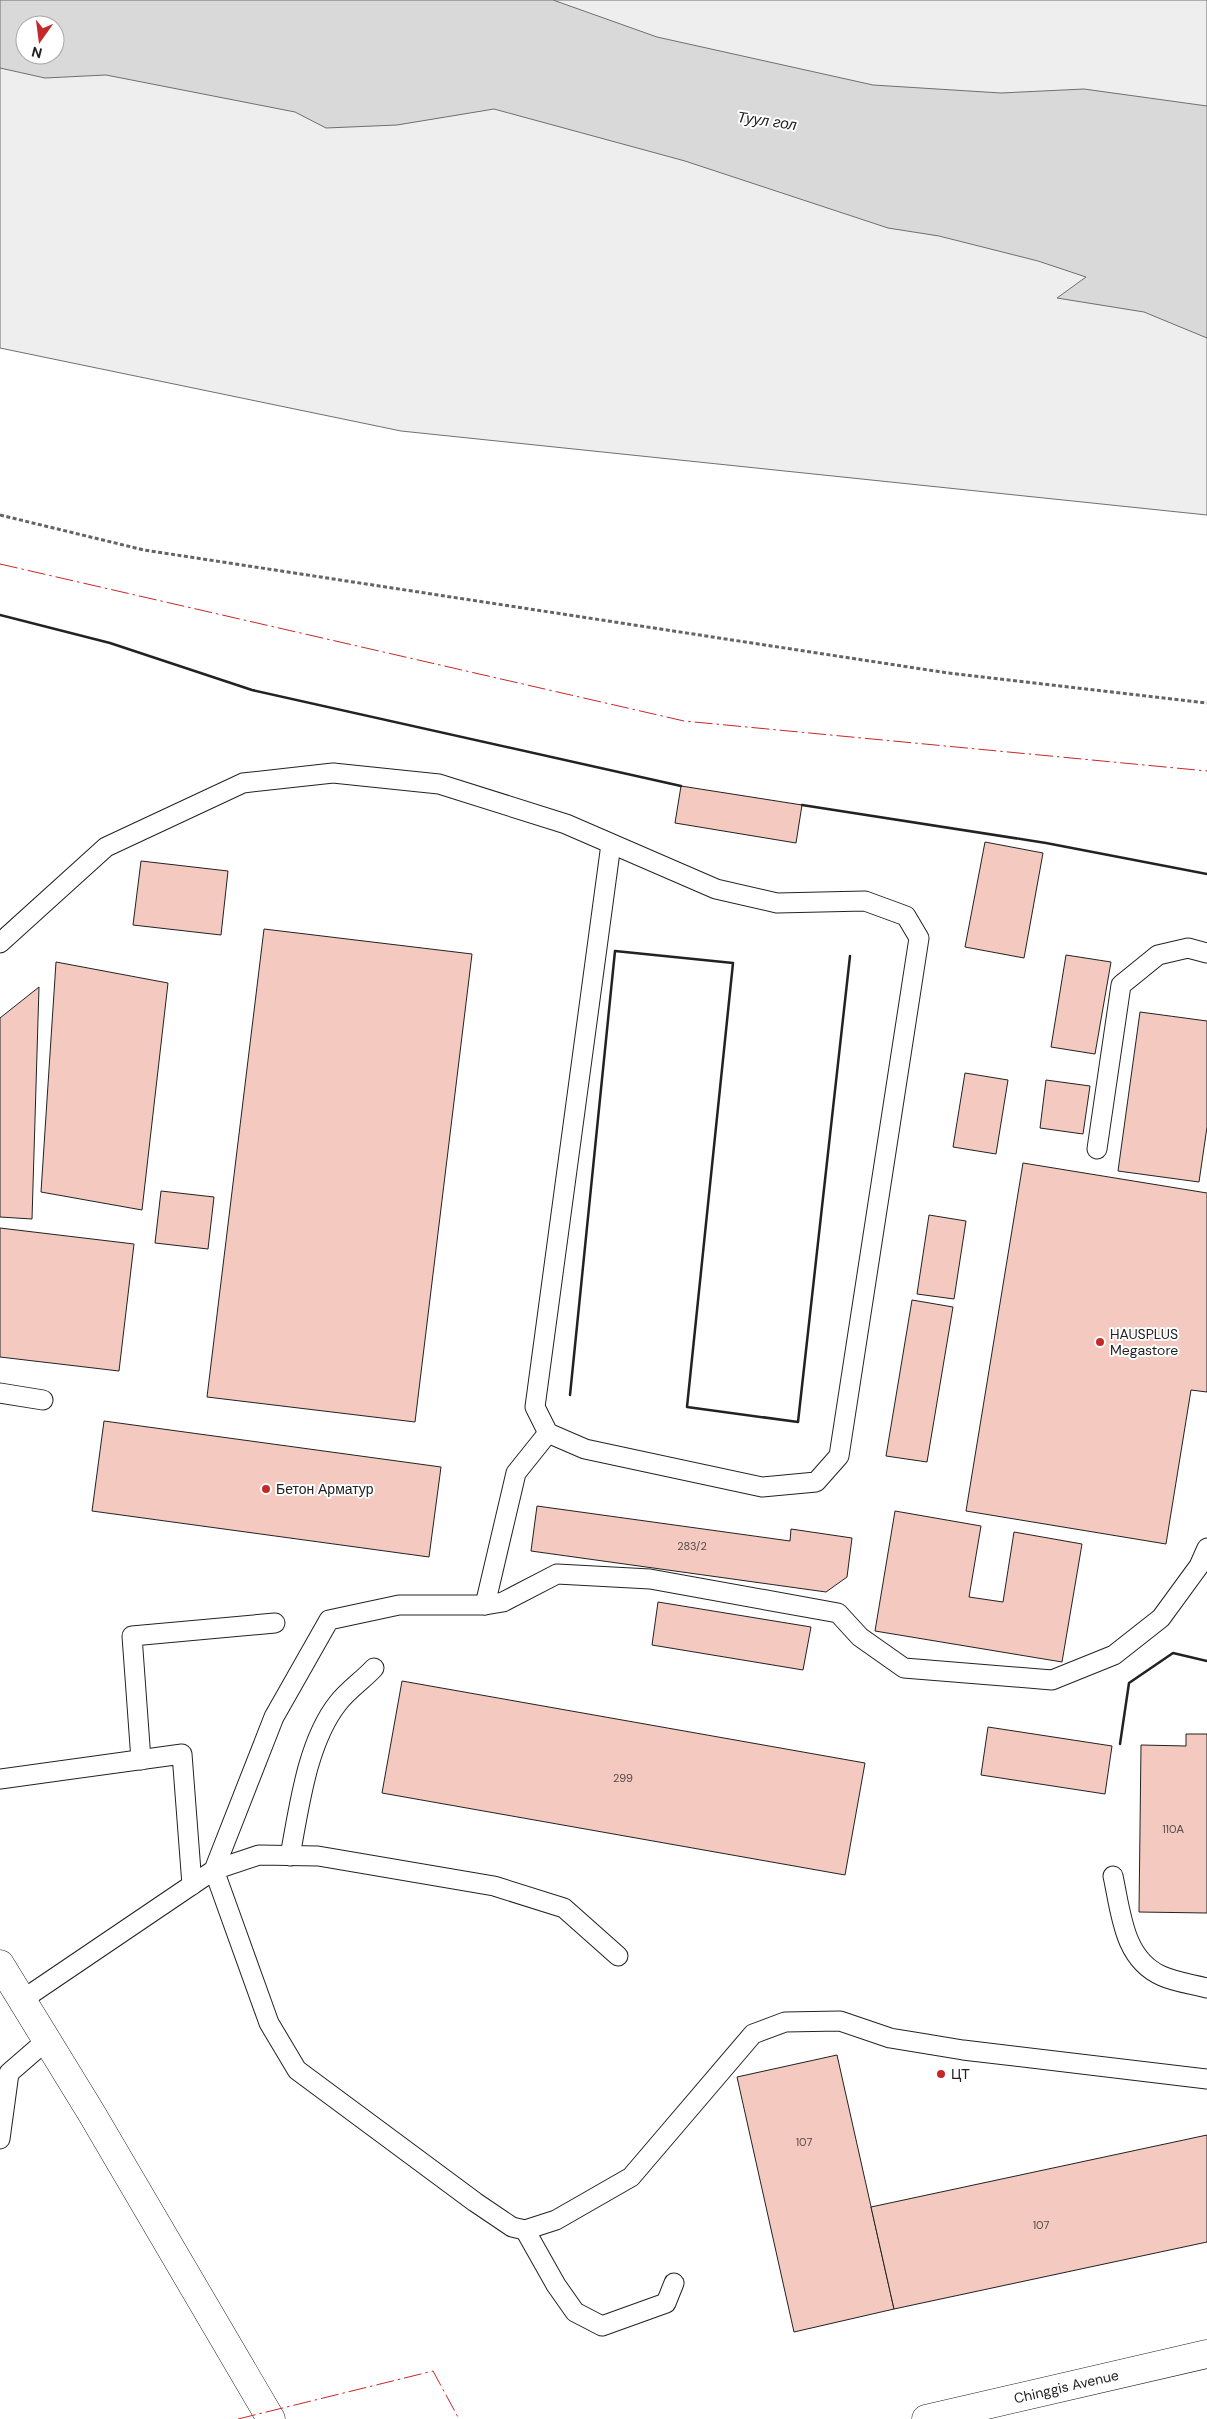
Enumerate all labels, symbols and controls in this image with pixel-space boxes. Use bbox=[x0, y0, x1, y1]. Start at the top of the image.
north arrow bbox=[15, 15, 65, 65]
text: N bbox=[30, 43, 44, 63]
water label: Туул гол bbox=[736, 107, 799, 135]
place label: HAUSPLUS Megastore bbox=[1110, 1325, 1178, 1359]
marker: HAUSPLUS Megastore bbox=[1094, 1336, 1106, 1348]
place label: Бетон Арматур bbox=[276, 1480, 374, 1498]
marker: Бетон Арматур bbox=[260, 1483, 272, 1495]
house number: 283/2 bbox=[677, 1539, 707, 1553]
house number: 299 bbox=[613, 1771, 633, 1785]
house number: 110А bbox=[1162, 1822, 1185, 1836]
place label: ЦТ bbox=[951, 2065, 970, 2083]
marker: ЦТ bbox=[935, 2068, 947, 2080]
house number: 107 bbox=[796, 2135, 812, 2149]
house number: 107 bbox=[1033, 2218, 1049, 2232]
street label: Chinggis Avenue bbox=[1012, 2366, 1120, 2407]

